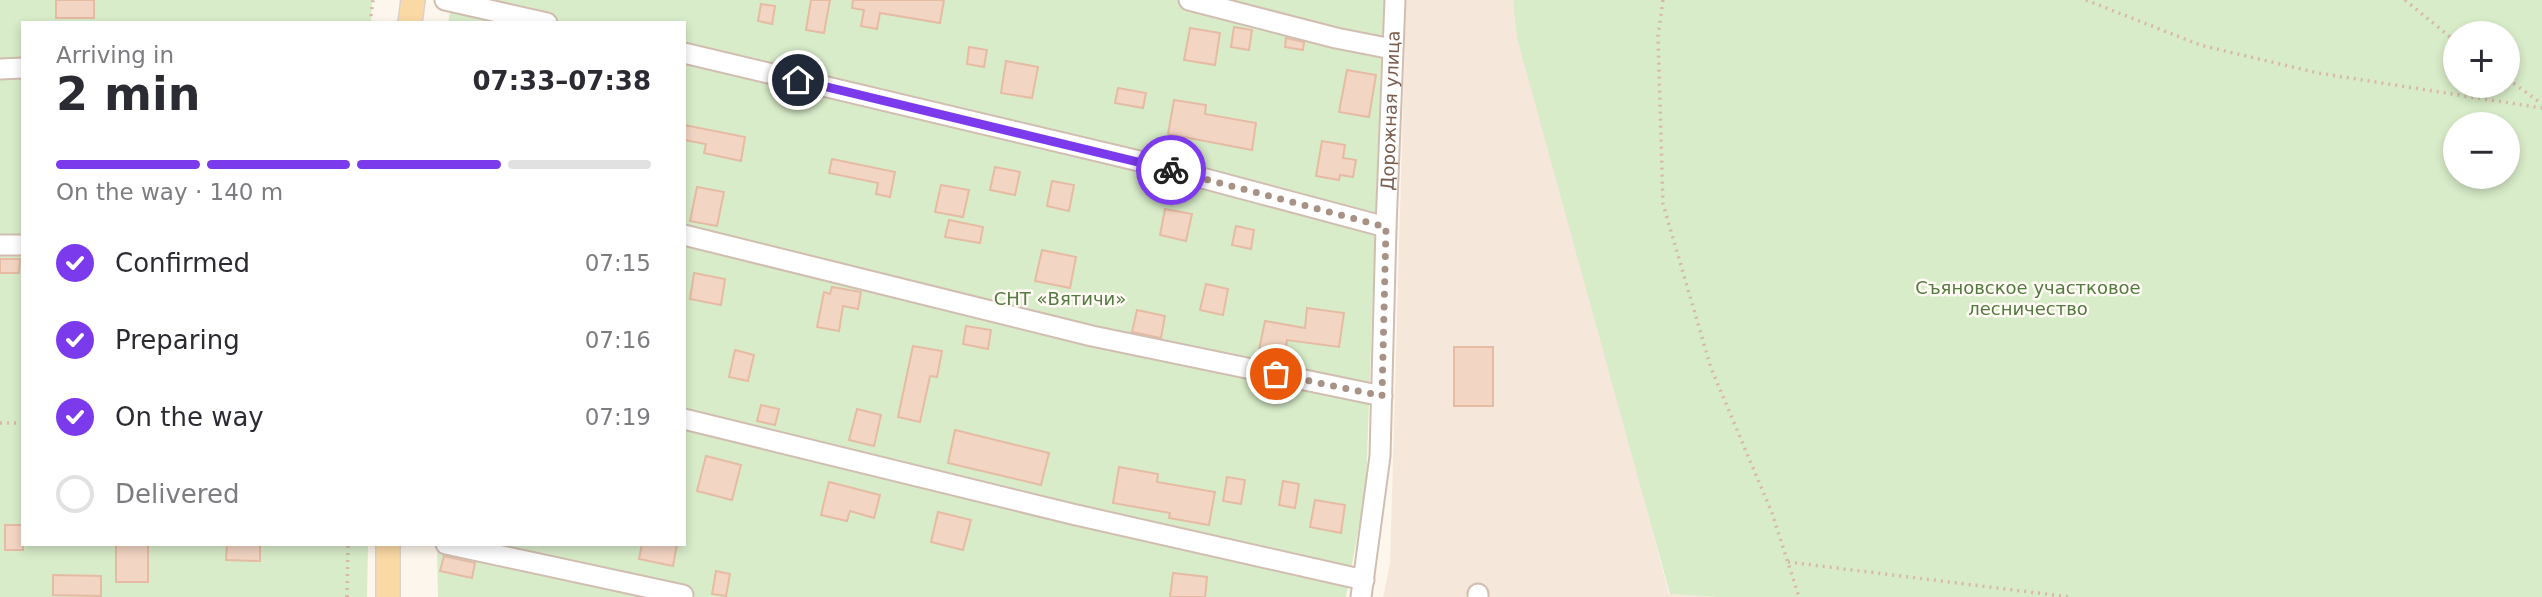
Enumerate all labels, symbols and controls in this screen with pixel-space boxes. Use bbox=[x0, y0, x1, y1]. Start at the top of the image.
map controls bbox=[2443, 21, 2520, 189]
button: + bbox=[2443, 21, 2520, 98]
street label: Дорожная улица bbox=[1376, 30, 1404, 191]
text: Arriving in bbox=[56, 42, 174, 68]
pin bbox=[768, 50, 828, 110]
icon: home bbox=[779, 61, 817, 99]
text: 07:33–07:38 bbox=[472, 66, 651, 96]
text: 2 min bbox=[56, 67, 200, 121]
button: − bbox=[2443, 112, 2520, 189]
courier bbox=[1136, 135, 1206, 205]
icon: bike bbox=[1152, 151, 1190, 189]
text: On the way · 140 m bbox=[56, 179, 283, 205]
icon: check bbox=[56, 244, 94, 282]
text: Confirmed bbox=[115, 248, 250, 278]
text: 07:15 bbox=[585, 250, 651, 276]
park label: Съяновское участковое лесничество bbox=[1915, 277, 2141, 319]
park label: СНТ «Вятичи» bbox=[994, 288, 1126, 309]
icon: check bbox=[56, 321, 94, 359]
text: Preparing bbox=[115, 325, 240, 355]
text: 07:16 bbox=[585, 327, 651, 353]
pin bbox=[1246, 344, 1306, 404]
icon: bag bbox=[1257, 355, 1295, 393]
icon: check bbox=[56, 398, 94, 436]
text: On the way bbox=[115, 402, 264, 432]
text: 07:19 bbox=[585, 404, 651, 430]
text: Delivered bbox=[115, 479, 239, 509]

